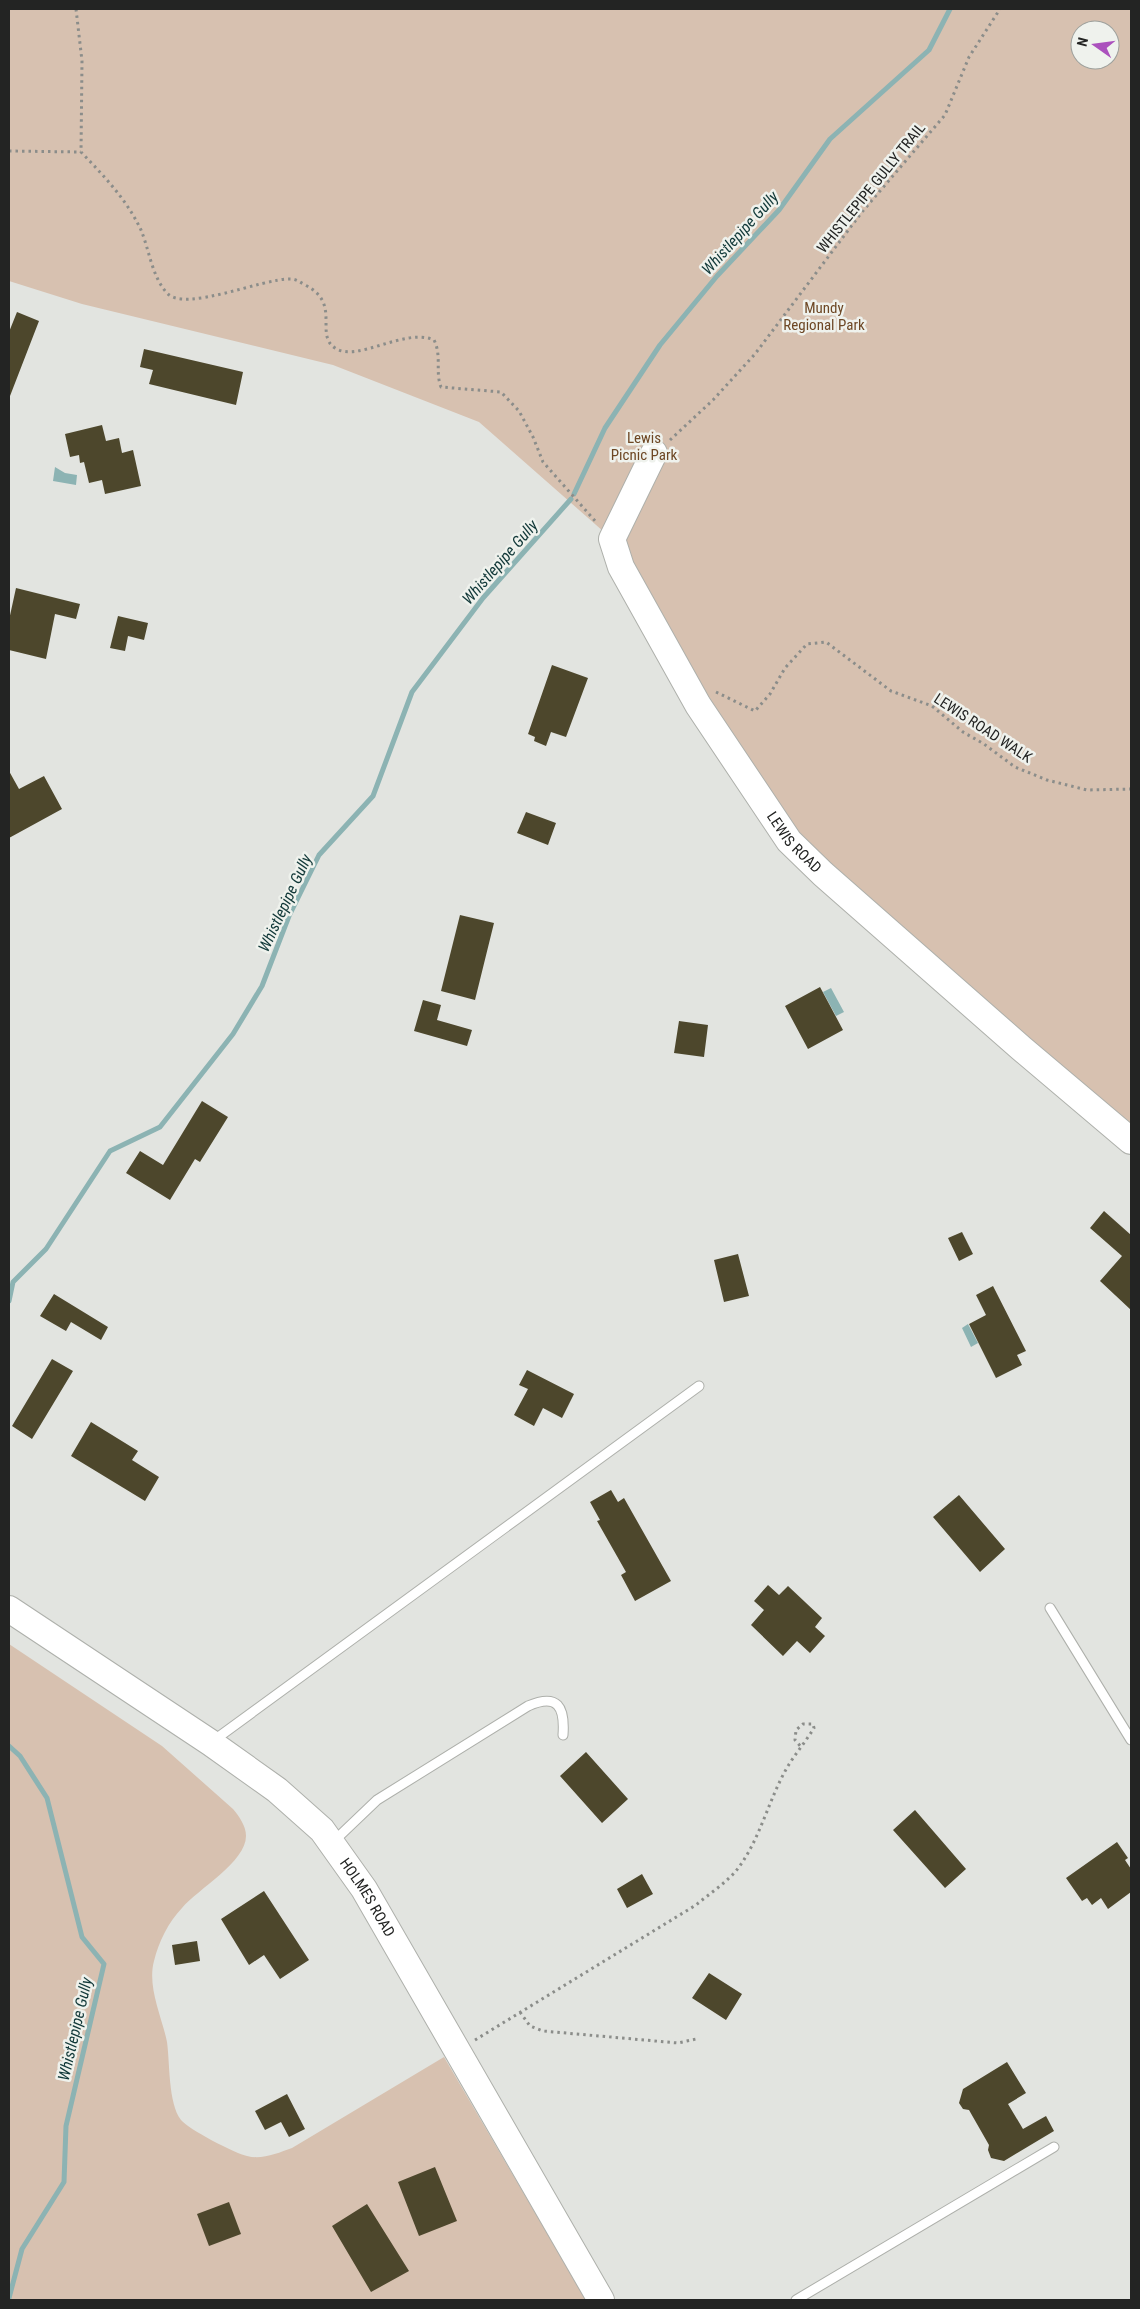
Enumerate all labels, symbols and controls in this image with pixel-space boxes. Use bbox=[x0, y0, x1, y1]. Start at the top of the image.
north arrow bbox=[1070, 20, 1120, 70]
text: N bbox=[1074, 36, 1091, 48]
street label: WHISTLEPIPE GULLY TRAIL bbox=[813, 119, 929, 257]
water label: Whistlepipe Gully bbox=[698, 187, 783, 279]
park label: Mundy Regional Park bbox=[783, 299, 865, 334]
park label: Lewis Picnic Park bbox=[611, 429, 677, 464]
water label: Whistlepipe Gully bbox=[458, 516, 542, 608]
street label: LEWIS ROAD WALK bbox=[930, 690, 1036, 767]
street label: LEWIS ROAD bbox=[763, 808, 825, 877]
water label: Whistlepipe Gully bbox=[254, 851, 316, 955]
street label: HOLMES ROAD bbox=[336, 1855, 399, 1940]
water label: Whistlepipe Gully bbox=[54, 1975, 96, 2083]

